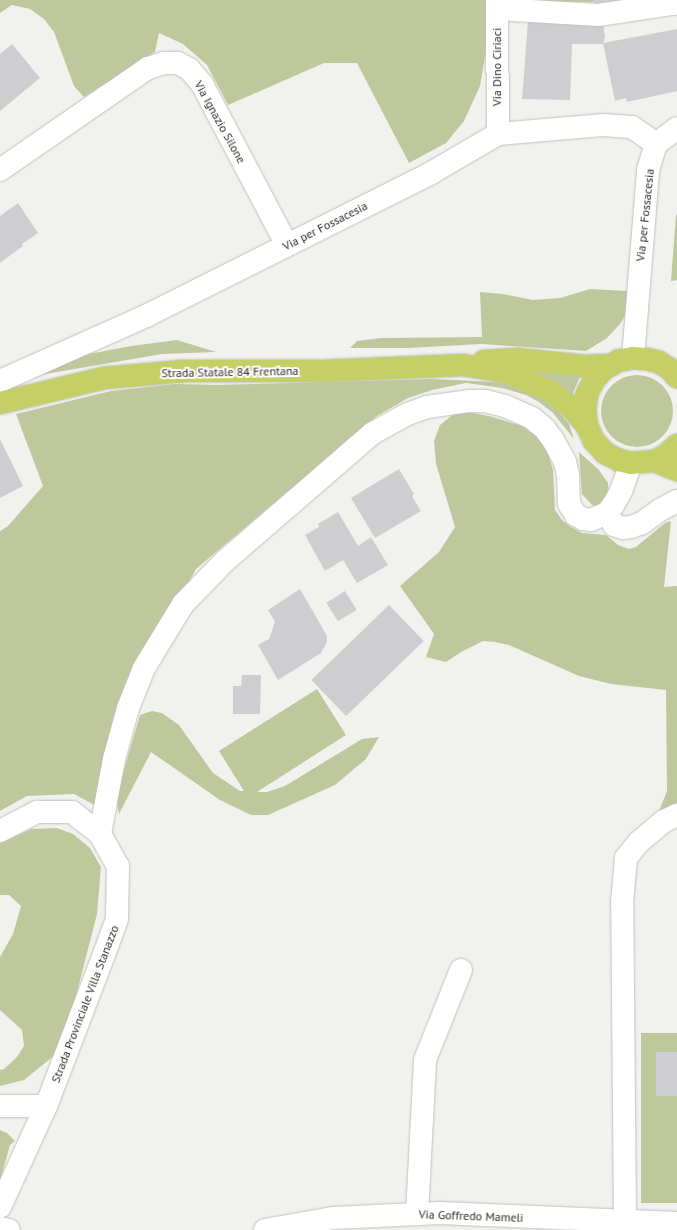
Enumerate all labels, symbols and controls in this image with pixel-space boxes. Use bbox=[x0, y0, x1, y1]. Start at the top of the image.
street label: Via Dino Ciriaci bbox=[490, 28, 504, 106]
street label: Via Ignazio Silone bbox=[191, 78, 249, 166]
street label: Via per Fossacesia bbox=[633, 168, 657, 262]
street label: Via per Fossacesia bbox=[280, 198, 370, 254]
street label: Strada Statale 84 Frentana bbox=[161, 364, 299, 380]
street label: Strada Provinciale Villa Stanazzo bbox=[48, 923, 122, 1085]
street label: Via Goffredo Mameli bbox=[418, 1207, 524, 1225]

